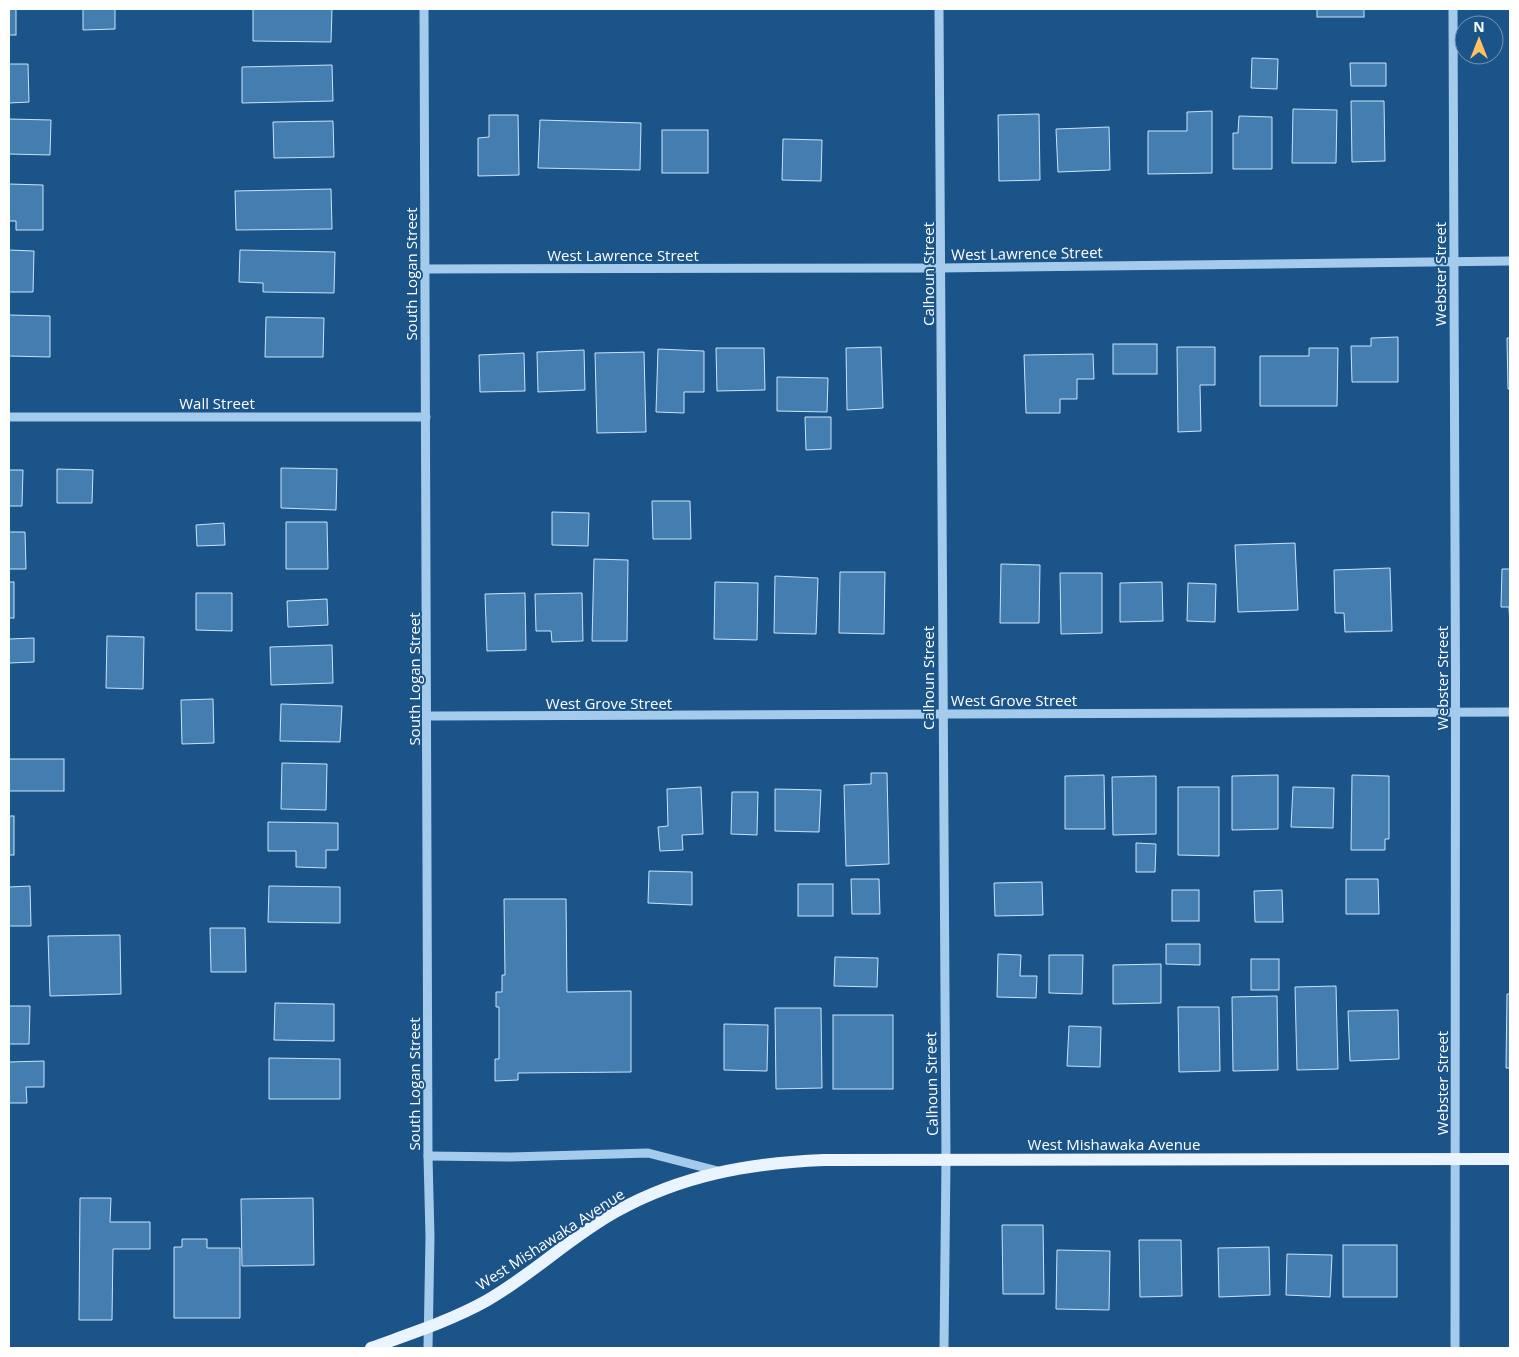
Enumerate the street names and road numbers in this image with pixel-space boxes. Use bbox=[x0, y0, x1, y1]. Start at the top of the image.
street label: South Logan Street bbox=[401, 207, 421, 341]
street label: Calhoun Street bbox=[918, 222, 938, 326]
street label: Webster Street bbox=[1430, 222, 1450, 326]
street label: West Lawrence Street bbox=[951, 242, 1103, 264]
street label: West Lawrence Street bbox=[547, 245, 699, 265]
street label: Wall Street bbox=[179, 393, 255, 413]
street label: South Logan Street bbox=[404, 612, 424, 746]
street label: Calhoun Street bbox=[918, 626, 938, 730]
street label: Webster Street bbox=[1432, 626, 1452, 730]
street label: West Grove Street bbox=[951, 690, 1077, 710]
street label: West Grove Street bbox=[546, 693, 672, 713]
street label: South Logan Street bbox=[404, 1017, 424, 1151]
street label: Webster Street bbox=[1432, 1031, 1452, 1135]
street label: Calhoun Street bbox=[920, 1032, 942, 1136]
street label: West Mishawaka Avenue bbox=[1028, 1134, 1200, 1154]
street label: West Mishawaka Avenue bbox=[472, 1184, 628, 1294]

